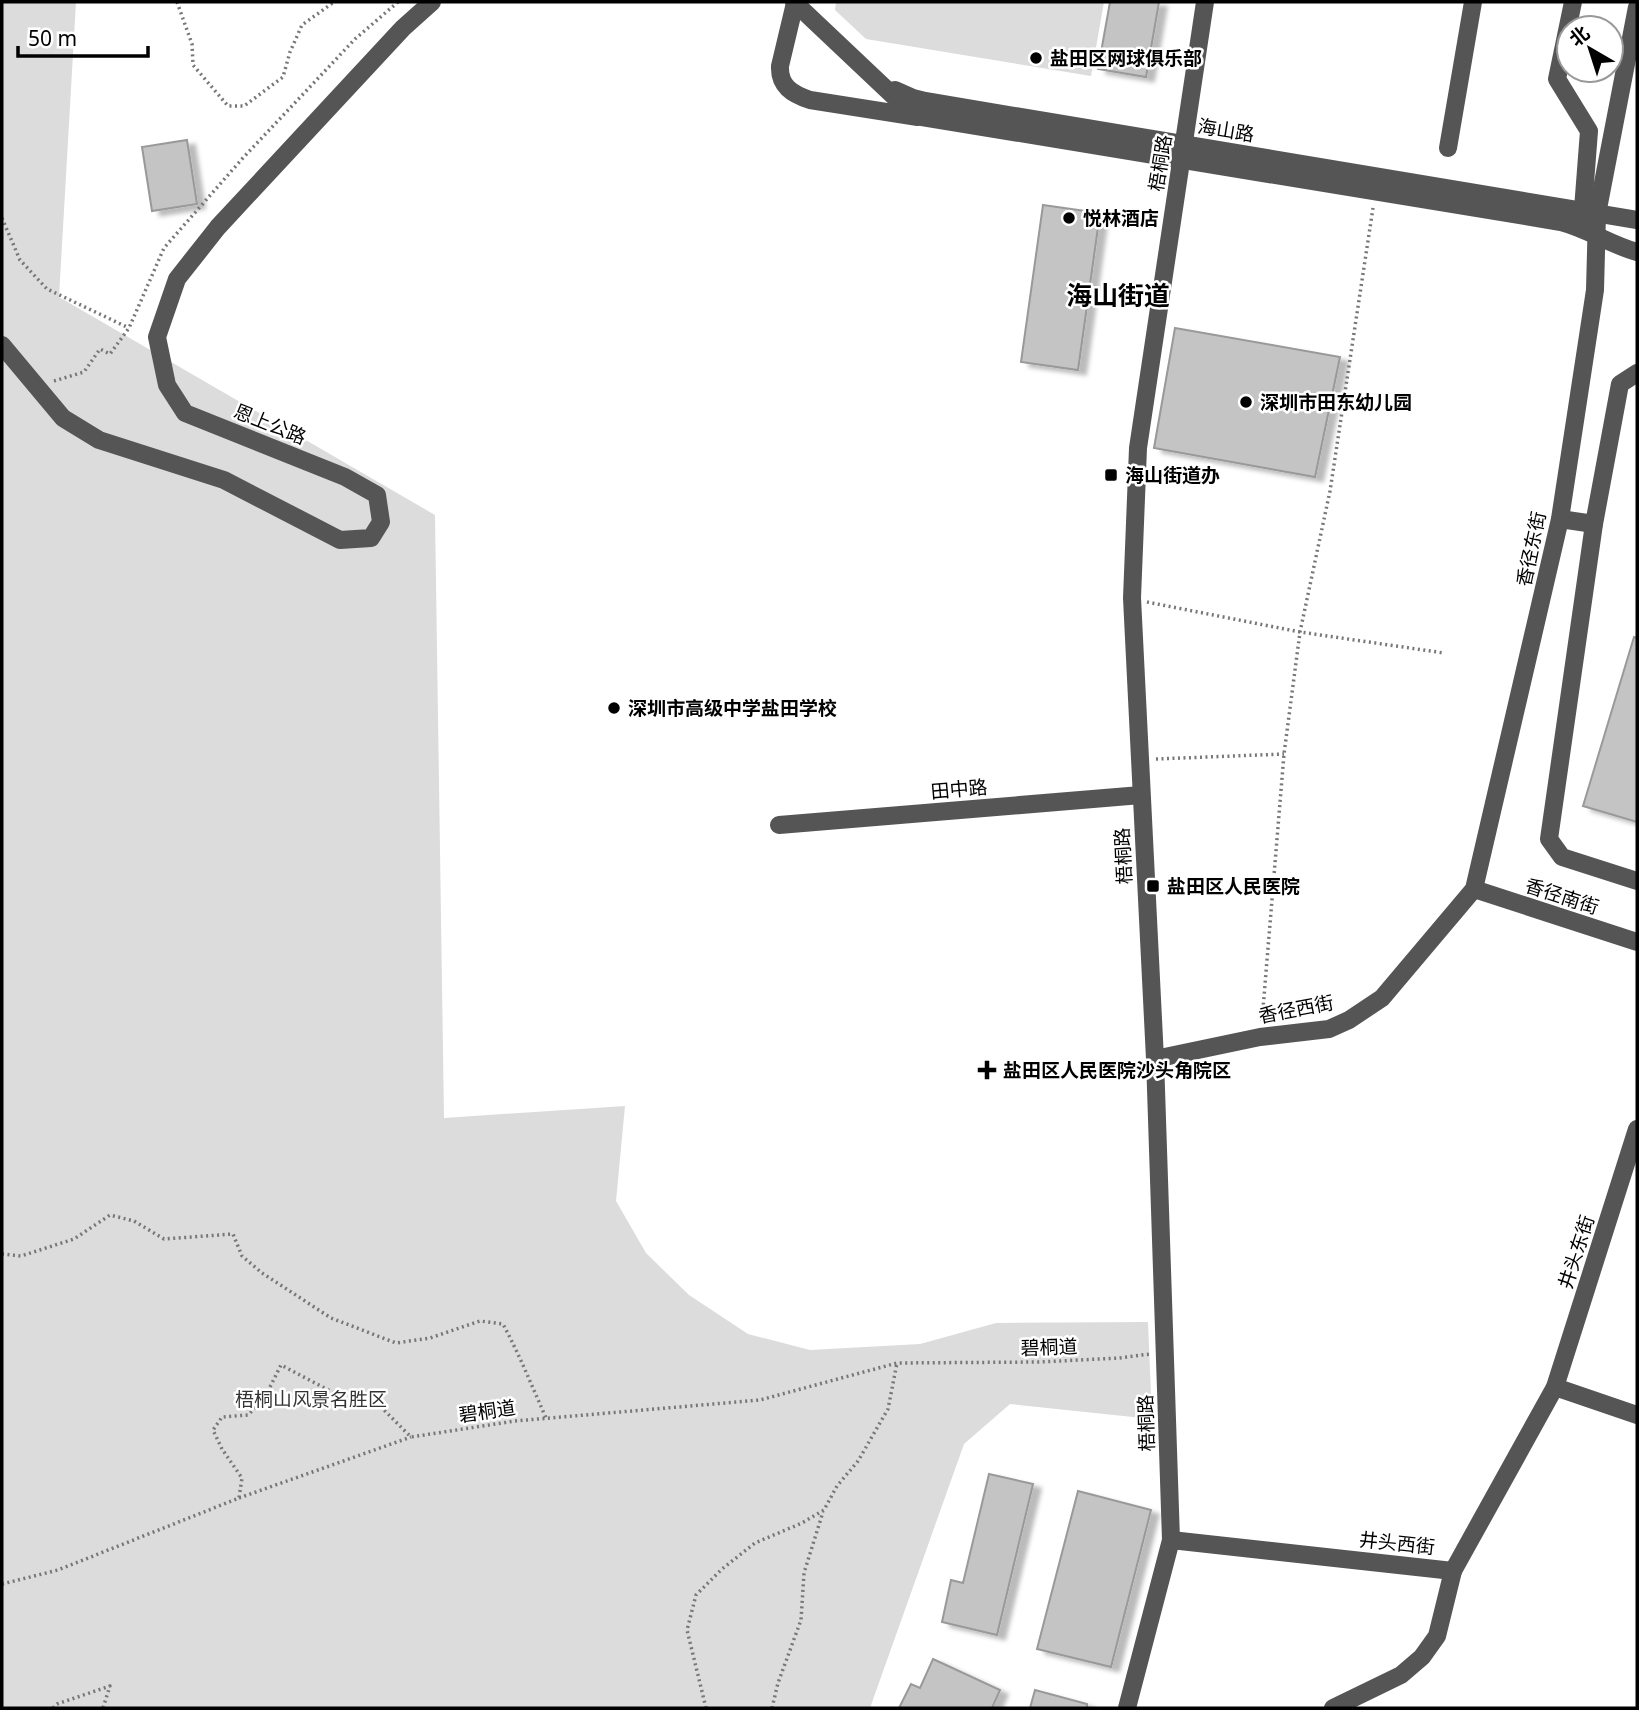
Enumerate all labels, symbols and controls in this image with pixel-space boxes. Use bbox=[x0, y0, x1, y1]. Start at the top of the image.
scale bar bbox=[18, 14, 147, 58]
north arrow bbox=[1555, 14, 1625, 84]
text: 北 bbox=[1564, 20, 1595, 52]
text: 50 m bbox=[28, 24, 77, 52]
place label: 盐田区网球俱乐部 bbox=[1050, 45, 1202, 71]
marker: 盐田区网球俱乐部 bbox=[1028, 50, 1044, 66]
street label: 海山路 bbox=[1196, 113, 1256, 147]
street label: 梧桐路 bbox=[1143, 133, 1177, 193]
place label: 悦林酒店 bbox=[1083, 205, 1159, 231]
marker: 悦林酒店 bbox=[1061, 210, 1077, 226]
district label: 海山街道 bbox=[1066, 277, 1170, 313]
place label: 深圳市田东幼儿园 bbox=[1260, 389, 1412, 415]
marker: 深圳市田东幼儿园 bbox=[1238, 394, 1254, 410]
street label: 恩上公路 bbox=[230, 398, 310, 450]
place label: 海山街道办 bbox=[1125, 462, 1220, 488]
marker: 海山街道办 bbox=[1103, 467, 1119, 483]
street label: 香径东街 bbox=[1510, 509, 1552, 589]
place label: 深圳市高级中学盐田学校 bbox=[628, 695, 837, 721]
marker: 深圳市高级中学盐田学校 bbox=[606, 700, 622, 716]
street label: 田中路 bbox=[929, 774, 989, 804]
street label: 梧桐路 bbox=[1109, 827, 1137, 885]
street label: 香径南街 bbox=[1522, 872, 1602, 920]
place label: 盐田区人民医院 bbox=[1167, 873, 1300, 899]
marker: 盐田区人民医院 bbox=[1145, 878, 1161, 894]
street label: 香径西街 bbox=[1256, 989, 1336, 1029]
place label: 盐田区人民医院沙头角院区 bbox=[1003, 1057, 1231, 1083]
marker: 盐田区人民医院沙头角院区 bbox=[977, 1060, 997, 1080]
street label: 井头东街 bbox=[1552, 1212, 1600, 1292]
street label: 碧桐道 bbox=[1020, 1333, 1078, 1361]
park label: 梧桐山风景名胜区 bbox=[235, 1386, 387, 1412]
street label: 碧桐道 bbox=[457, 1394, 517, 1428]
street label: 梧桐路 bbox=[1132, 1394, 1160, 1452]
street label: 井头西街 bbox=[1358, 1526, 1436, 1560]

